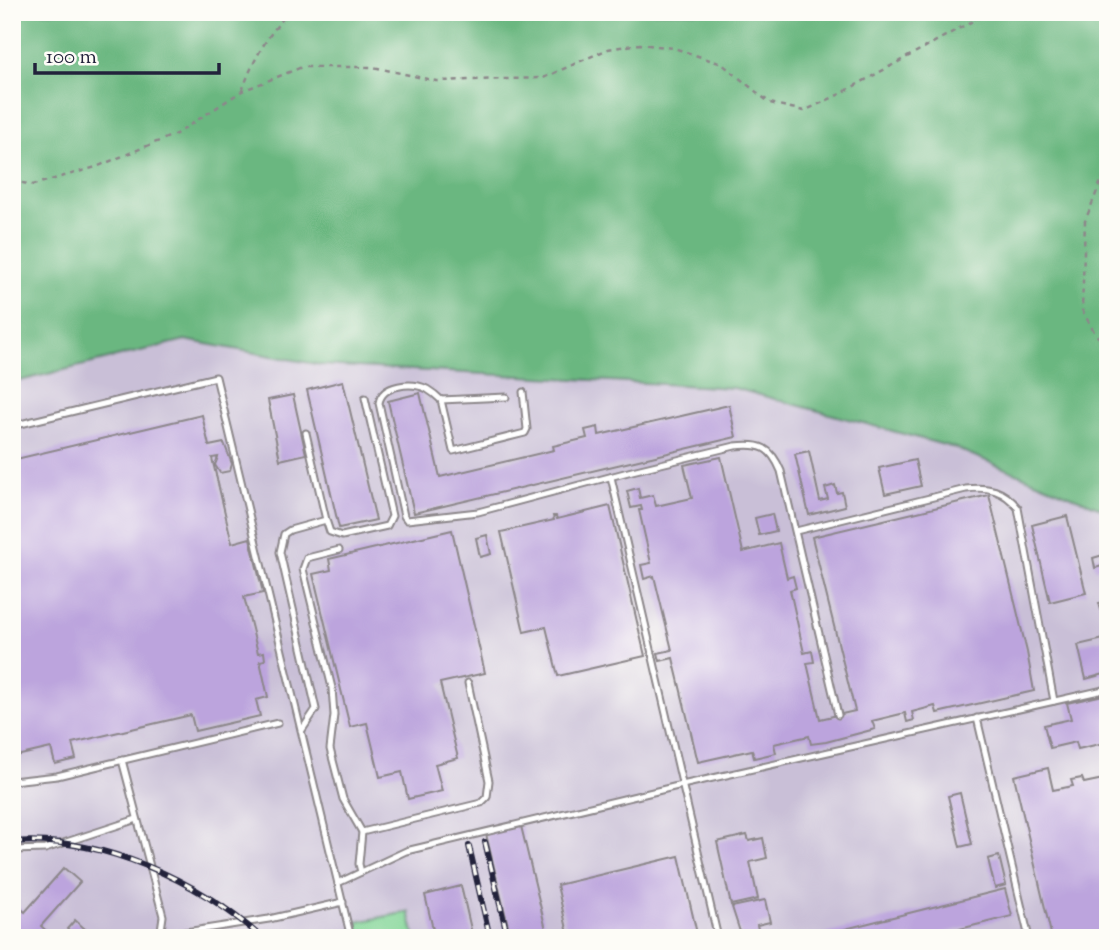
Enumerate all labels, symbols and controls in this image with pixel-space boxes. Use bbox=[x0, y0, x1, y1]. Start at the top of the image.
scale bar bbox=[35, 32, 219, 76]
text: 100 m bbox=[46, 43, 97, 73]

